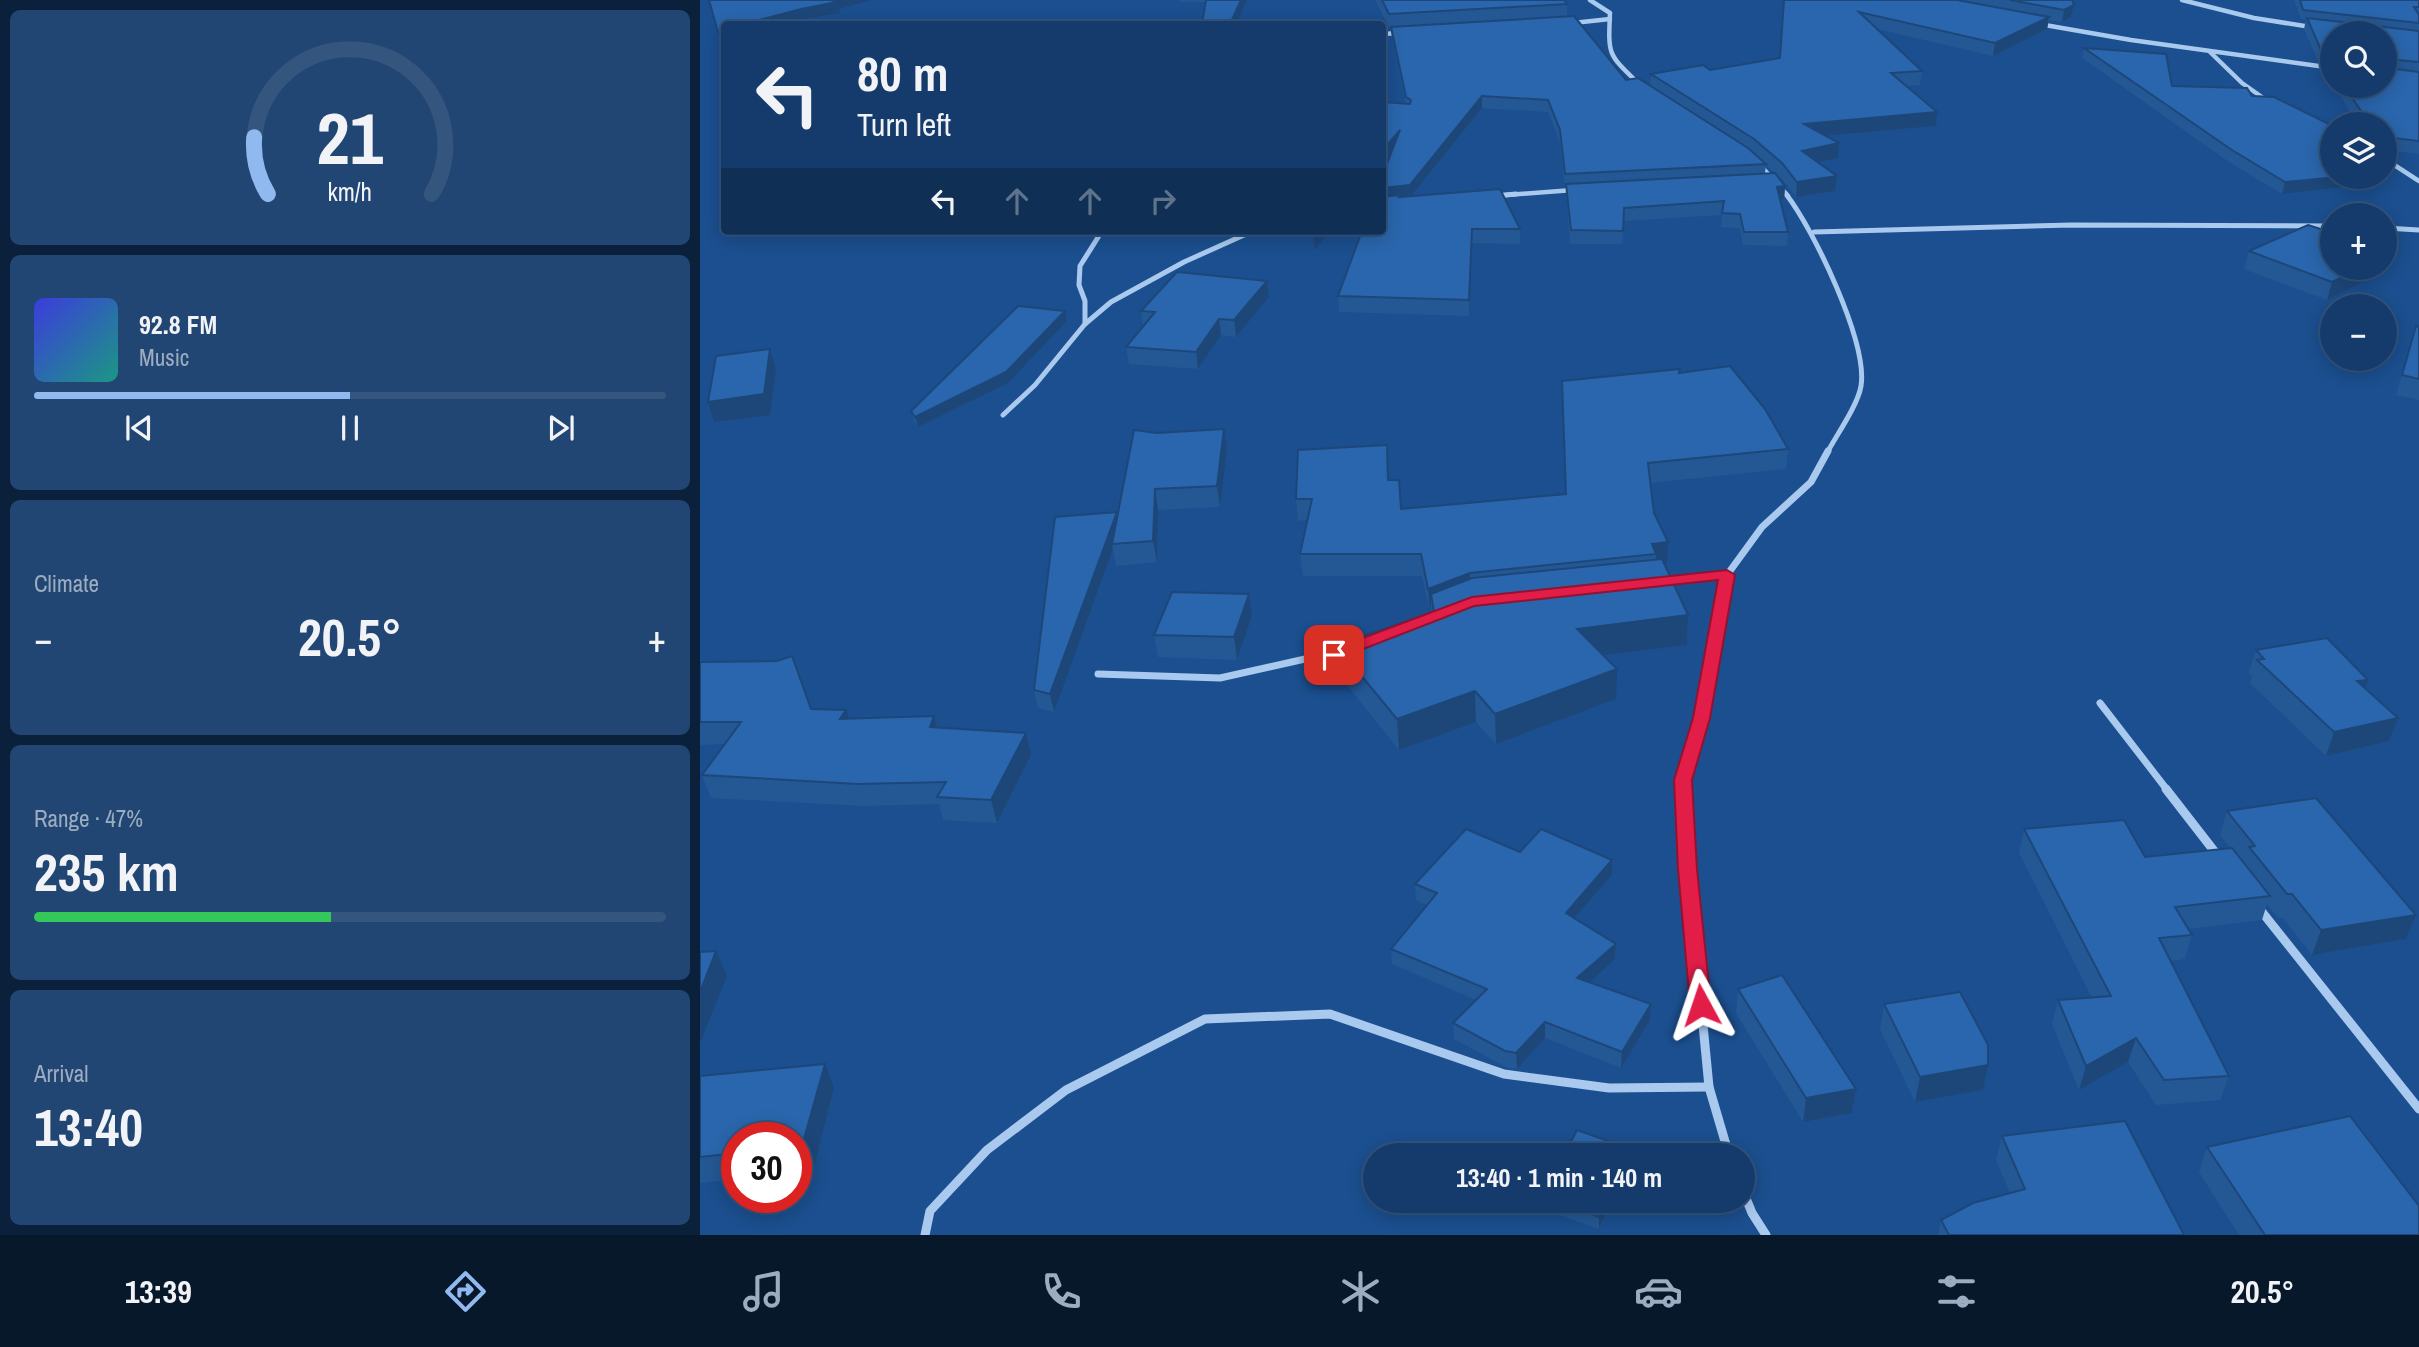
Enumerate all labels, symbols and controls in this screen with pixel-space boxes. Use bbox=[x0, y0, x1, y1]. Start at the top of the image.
map controls bbox=[2320, 21, 2397, 371]
button: search bbox=[2320, 21, 2397, 98]
text: 80 m bbox=[857, 40, 949, 106]
icon: left bbox=[742, 49, 833, 140]
text: 21 bbox=[317, 89, 384, 187]
text: Turn left bbox=[857, 103, 951, 146]
button: layers bbox=[2320, 112, 2397, 189]
text: km/h bbox=[328, 174, 372, 208]
icon: left bbox=[925, 182, 963, 220]
icon: ahead bbox=[998, 182, 1036, 220]
icon: ahead bbox=[1071, 182, 1109, 220]
icon: right bbox=[1144, 182, 1182, 220]
button: + bbox=[2320, 203, 2397, 280]
button: − bbox=[2320, 294, 2397, 371]
text: 92.8 FM bbox=[139, 307, 217, 342]
text: Music bbox=[139, 342, 189, 373]
icon: previous bbox=[120, 409, 158, 447]
icon: pause bbox=[331, 409, 369, 447]
icon: next bbox=[542, 409, 580, 447]
text: Climate bbox=[34, 568, 99, 599]
text: 20.5° bbox=[298, 602, 402, 672]
text: − bbox=[34, 613, 52, 664]
text: + bbox=[648, 613, 666, 664]
pin bbox=[1304, 625, 1364, 685]
icon: arrive bbox=[1315, 636, 1353, 674]
text: Range · 47% bbox=[34, 803, 143, 834]
text: 235 km bbox=[34, 837, 179, 907]
position arrow bbox=[1664, 968, 1738, 1042]
text: Arrival bbox=[34, 1058, 89, 1089]
text: 13:40 bbox=[34, 1092, 143, 1162]
speed limit sign: 30 bbox=[721, 1122, 812, 1213]
text: 13:40 · 1 min · 140 m bbox=[1456, 1160, 1662, 1195]
icon: directions bbox=[441, 1267, 490, 1316]
icon: music bbox=[739, 1267, 788, 1316]
icon: phone bbox=[1037, 1267, 1086, 1316]
icon: climate bbox=[1336, 1267, 1385, 1316]
icon: car bbox=[1634, 1267, 1683, 1316]
icon: filters bbox=[1932, 1267, 1981, 1316]
text: 13:39 bbox=[125, 1270, 192, 1313]
text: 20.5° bbox=[2230, 1270, 2294, 1313]

